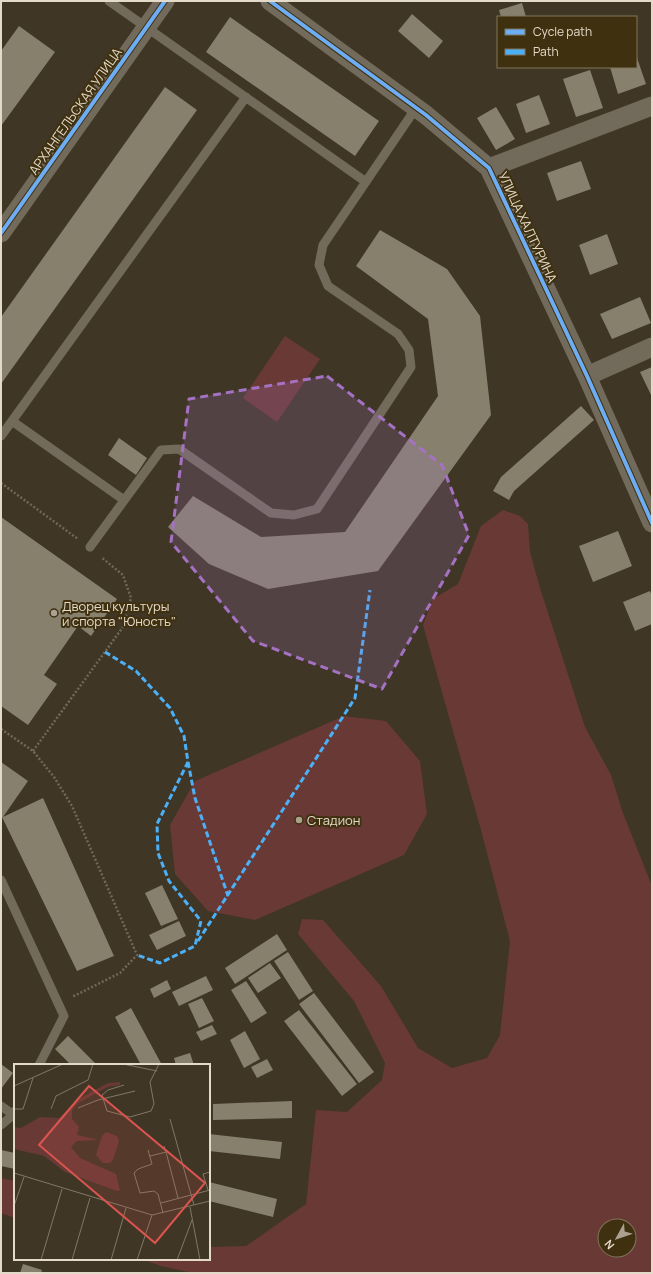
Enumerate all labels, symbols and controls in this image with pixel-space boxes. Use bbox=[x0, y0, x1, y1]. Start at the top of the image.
legend bbox=[497, 16, 637, 68]
text: Cycle path bbox=[533, 23, 592, 40]
text: Path bbox=[533, 43, 559, 60]
street label: АРХАНГЕЛЬСКАЯ УЛИЦА bbox=[24, 44, 126, 178]
street label: УЛИЦА ХАЛТУРИНА bbox=[494, 168, 562, 286]
place label: Дворец культуры и спорта "Юность" bbox=[62, 597, 176, 630]
marker: Дворец культуры и спорта "Юность" bbox=[49, 608, 59, 618]
place label: Стадион bbox=[307, 811, 360, 829]
marker: Стадион bbox=[294, 815, 304, 825]
inset map bbox=[14, 1064, 210, 1260]
north arrow bbox=[597, 1218, 637, 1258]
text: N bbox=[601, 1237, 617, 1253]

